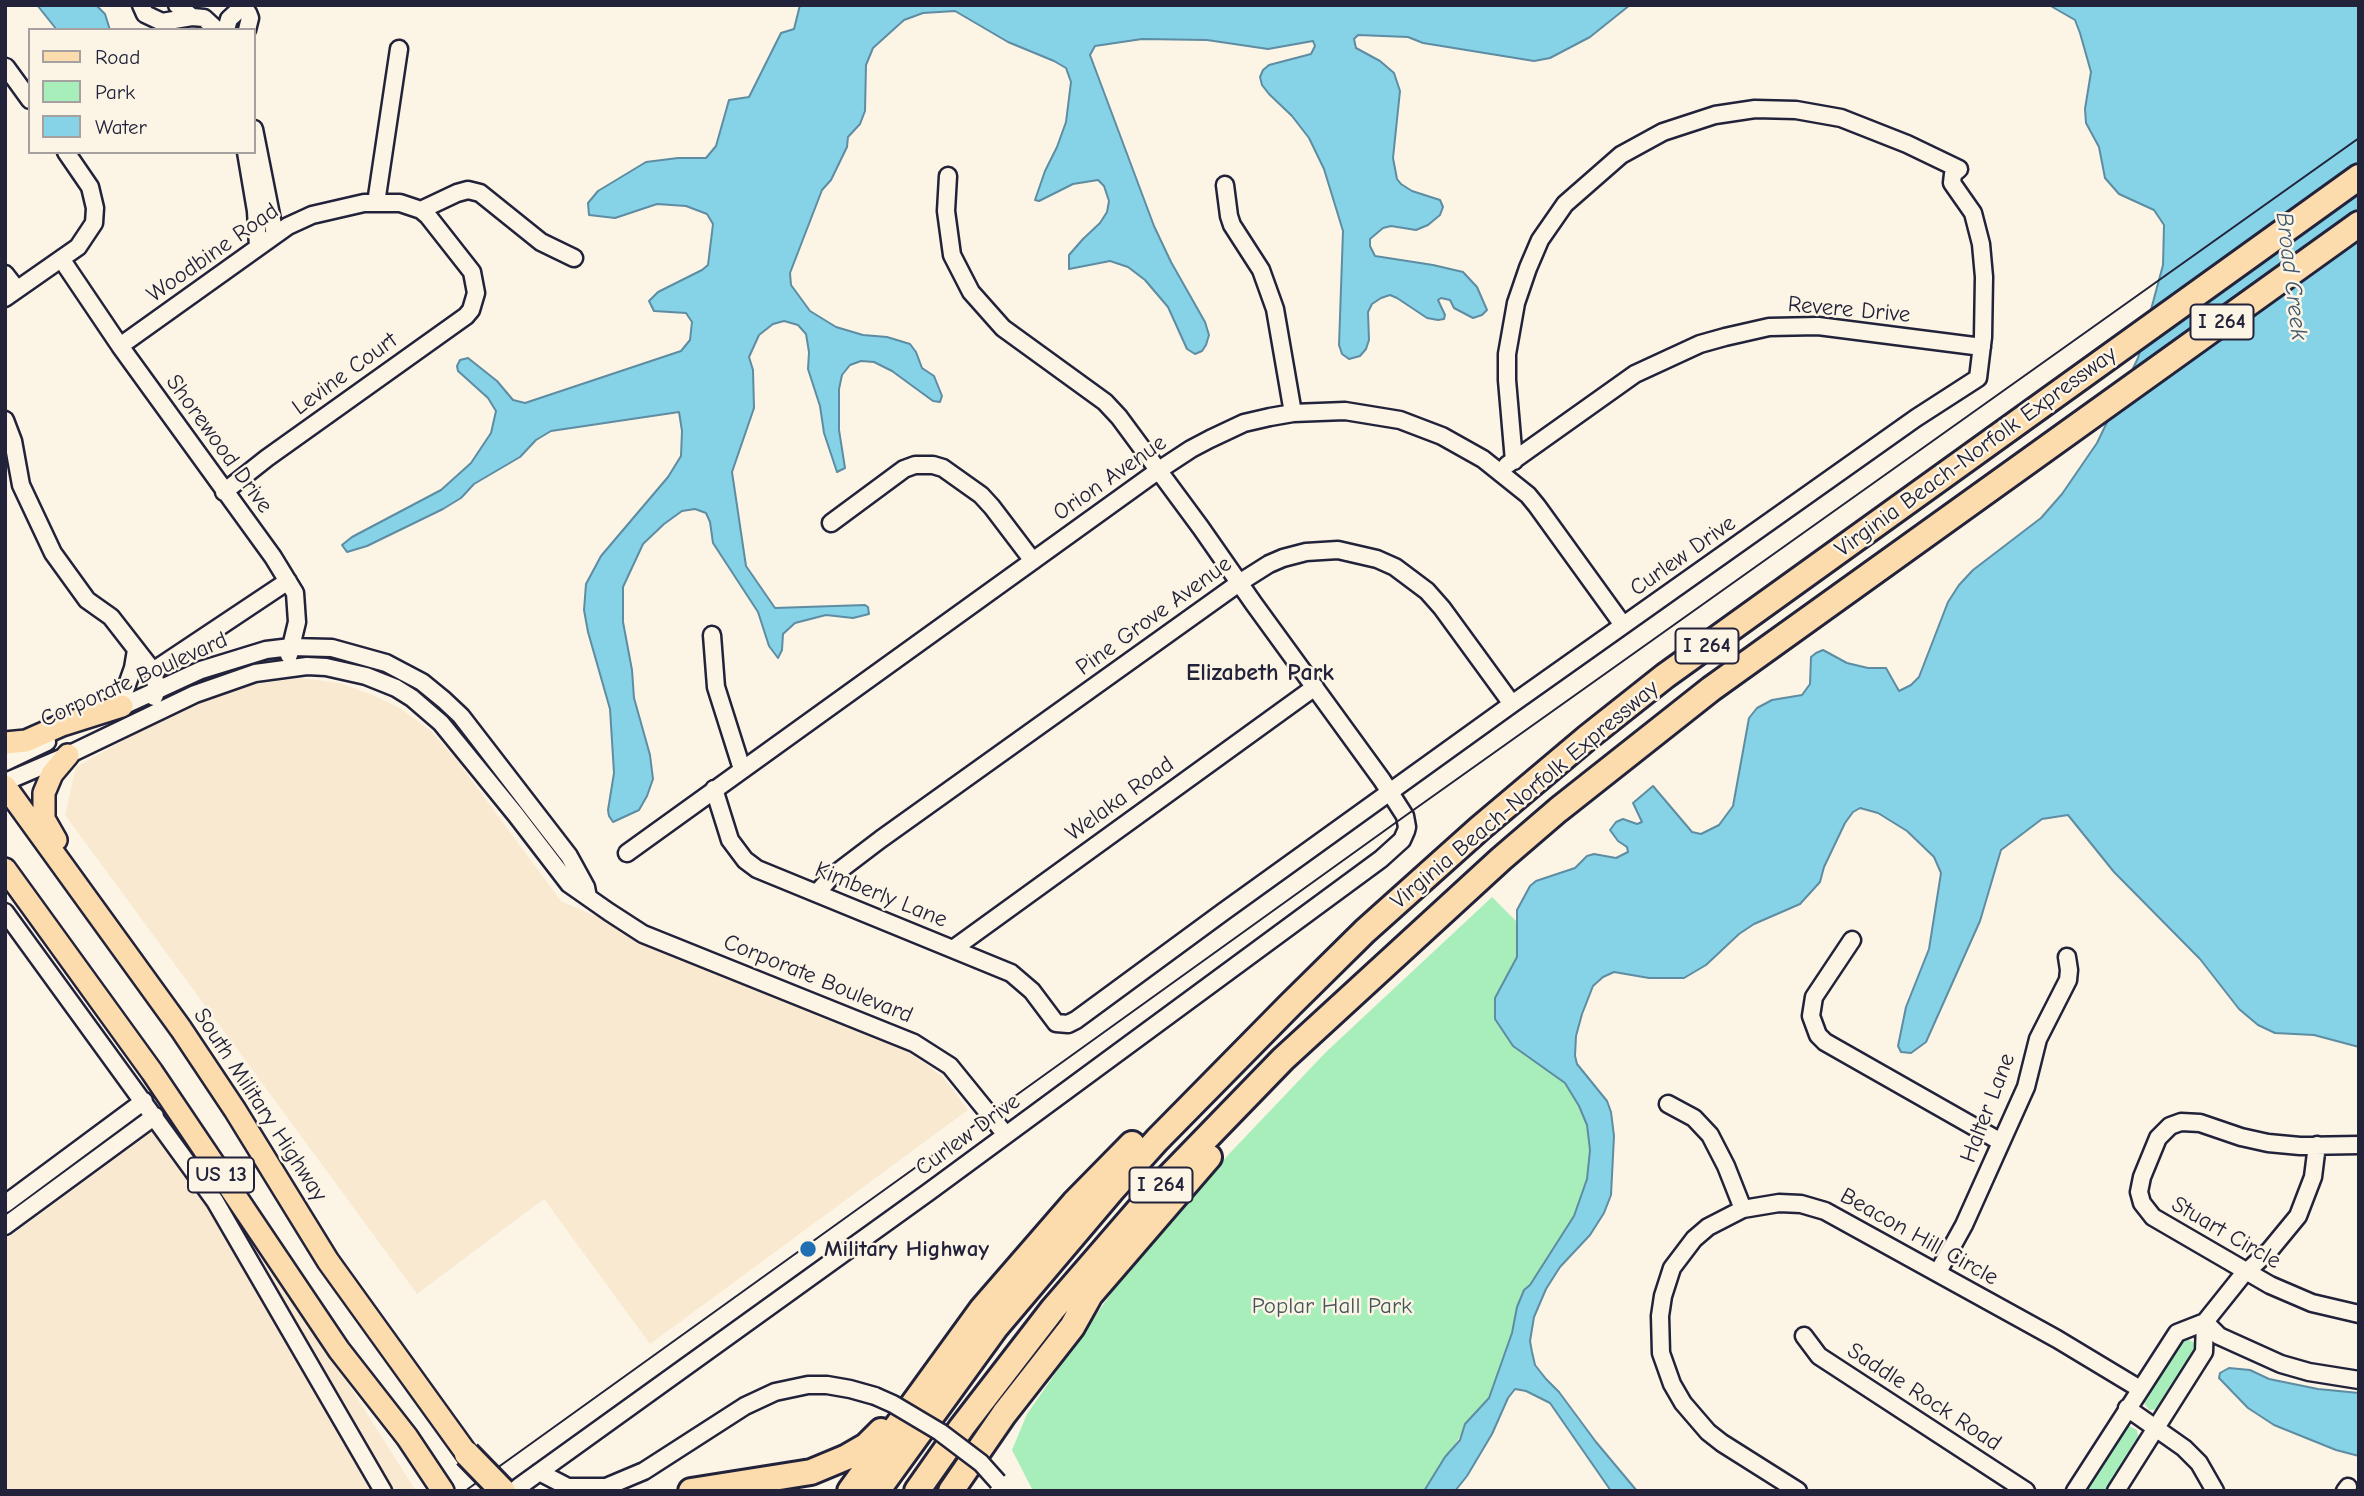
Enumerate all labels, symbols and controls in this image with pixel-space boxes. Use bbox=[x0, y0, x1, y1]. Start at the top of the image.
legend bbox=[28, 28, 256, 154]
text: Road bbox=[95, 45, 140, 69]
text: Park bbox=[95, 80, 135, 104]
text: Water bbox=[95, 115, 147, 139]
street label: Woodbine Road bbox=[142, 197, 284, 309]
water label: Broad Creek bbox=[2269, 210, 2313, 342]
street label: Revere Drive bbox=[1787, 291, 1911, 329]
road number: I 264 bbox=[2190, 304, 2254, 340]
street label: Levine Court bbox=[287, 327, 403, 421]
street label: Virginia Beach-Norfolk Expressway bbox=[1830, 340, 2122, 564]
street label: Shorewood Drive bbox=[160, 369, 278, 519]
street label: Orion Avenue bbox=[1048, 429, 1172, 527]
street label: Curlew Drive bbox=[1625, 510, 1741, 602]
street label: Pine Grove Avenue bbox=[1071, 550, 1237, 682]
street label: Corporate Boulevard bbox=[36, 626, 232, 734]
road number: I 264 bbox=[1676, 628, 1738, 664]
district label: Elizabeth Park bbox=[1186, 659, 1334, 687]
street label: Virginia Beach-Norfolk Expressway bbox=[1385, 675, 1665, 915]
street label: Welaka Road bbox=[1061, 751, 1179, 847]
street label: Kimberly Lane bbox=[811, 856, 951, 934]
street label: Corporate Boulevard bbox=[719, 928, 917, 1030]
street label: South Military Highway bbox=[187, 1003, 333, 1207]
street label: Halter Lane bbox=[1955, 1049, 2021, 1167]
street label: Curlew Drive bbox=[910, 1088, 1026, 1182]
road number: US 13 bbox=[188, 1158, 254, 1192]
road number: I 264 bbox=[1130, 1168, 1192, 1202]
street label: Beacon Hill Circle bbox=[1835, 1182, 2003, 1292]
street label: Stuart Circle bbox=[2166, 1191, 2286, 1275]
place label: Military Highway bbox=[824, 1235, 989, 1263]
marker: Military Highway bbox=[798, 1239, 818, 1259]
park label: Poplar Hall Park bbox=[1252, 1292, 1412, 1320]
street label: Saddle Rock Road bbox=[1842, 1337, 2006, 1457]

